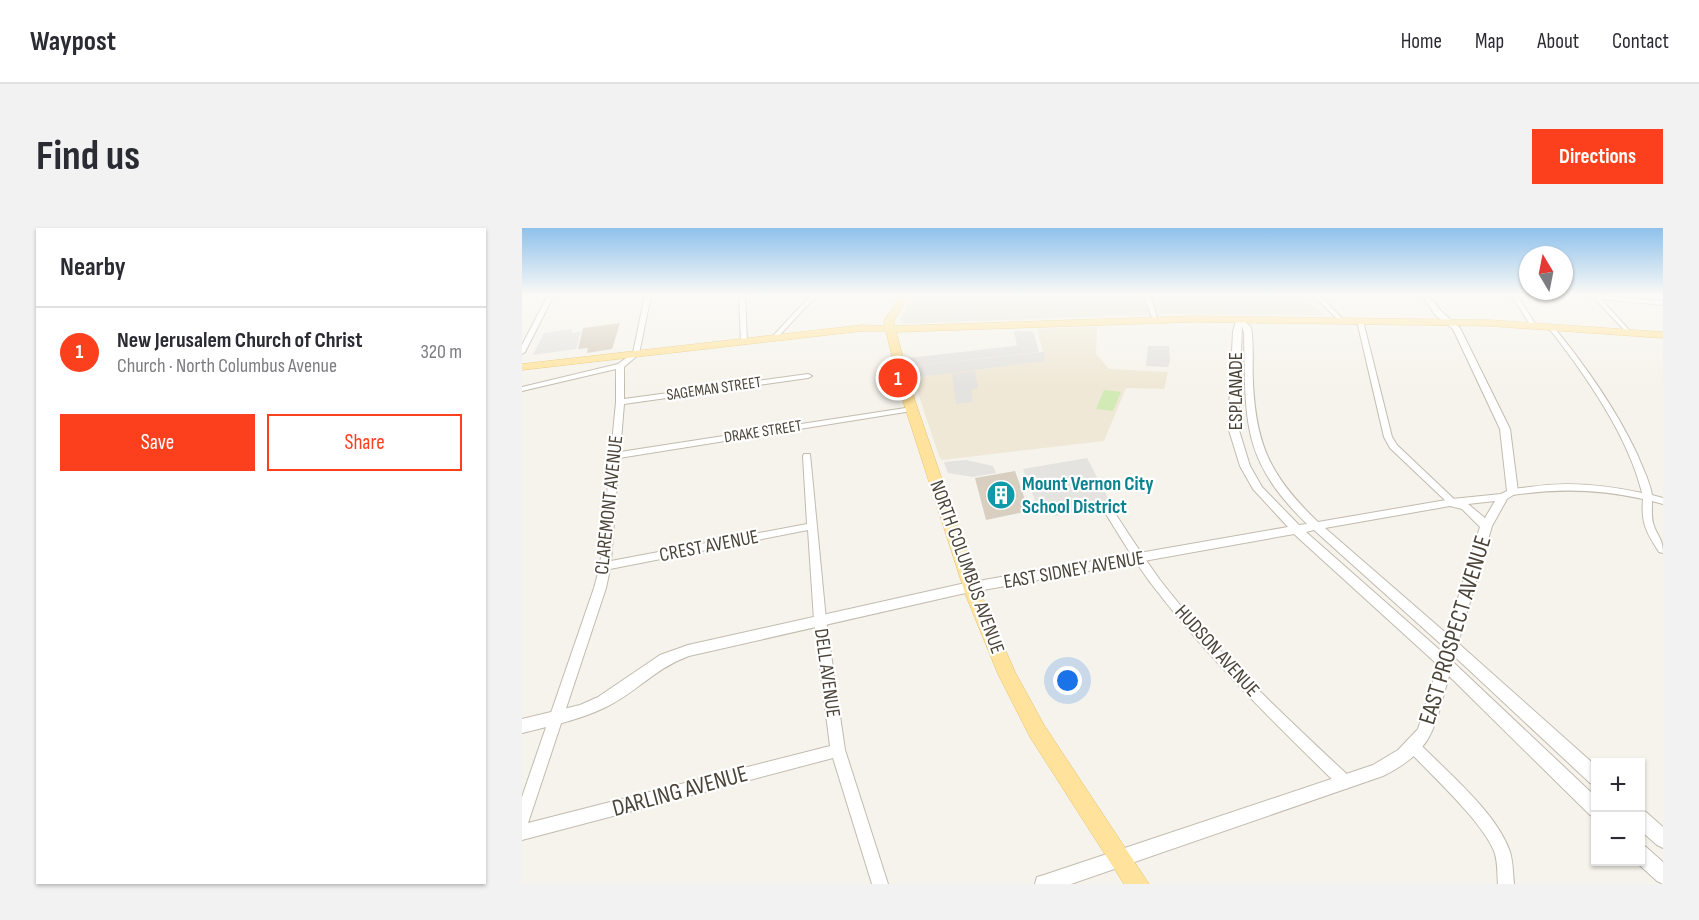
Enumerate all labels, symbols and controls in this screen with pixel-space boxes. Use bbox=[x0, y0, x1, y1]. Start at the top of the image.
text: Waypost bbox=[30, 25, 116, 58]
text: Home bbox=[1401, 29, 1442, 54]
text: Map bbox=[1475, 29, 1504, 54]
text: About bbox=[1537, 29, 1579, 54]
text: Contact bbox=[1612, 29, 1669, 54]
button: Directions bbox=[1532, 129, 1663, 184]
text: Find us bbox=[36, 131, 140, 182]
north arrow bbox=[1519, 246, 1573, 300]
text: Nearby bbox=[60, 252, 126, 283]
text: New Jerusalem Church of Christ bbox=[117, 327, 363, 354]
text: 1 bbox=[76, 340, 83, 364]
text: 320 m bbox=[420, 340, 462, 364]
street label: ESPLANADE bbox=[1224, 352, 1248, 430]
text: Church · North Columbus Avenue bbox=[117, 354, 337, 378]
pin: 1 bbox=[878, 356, 917, 400]
street label: SAGEMAN STREET bbox=[665, 373, 763, 405]
button: Save bbox=[60, 414, 255, 471]
button: Share bbox=[267, 414, 462, 471]
street label: DRAKE STREET bbox=[723, 416, 804, 448]
street label: CLAREMONT AVENUE bbox=[590, 434, 628, 576]
place label: Mount Vernon City School District bbox=[1022, 472, 1154, 519]
street label: NORTH COLUMBUS AVENUE bbox=[924, 477, 1010, 657]
building icon: Mount Vernon City School District bbox=[985, 479, 1017, 511]
street label: CREST AVENUE bbox=[657, 525, 761, 567]
street label: EAST PROSPECT AVENUE bbox=[1413, 532, 1497, 728]
street label: EAST SIDNEY AVENUE bbox=[1002, 546, 1146, 594]
street label: HUDSON AVENUE bbox=[1170, 600, 1264, 702]
street label: DELL AVENUE bbox=[809, 627, 845, 719]
your location bbox=[1053, 666, 1082, 695]
map controls bbox=[1591, 758, 1645, 866]
button: + bbox=[1591, 758, 1645, 812]
street label: DARLING AVENUE bbox=[609, 759, 751, 823]
button: − bbox=[1591, 812, 1645, 866]

